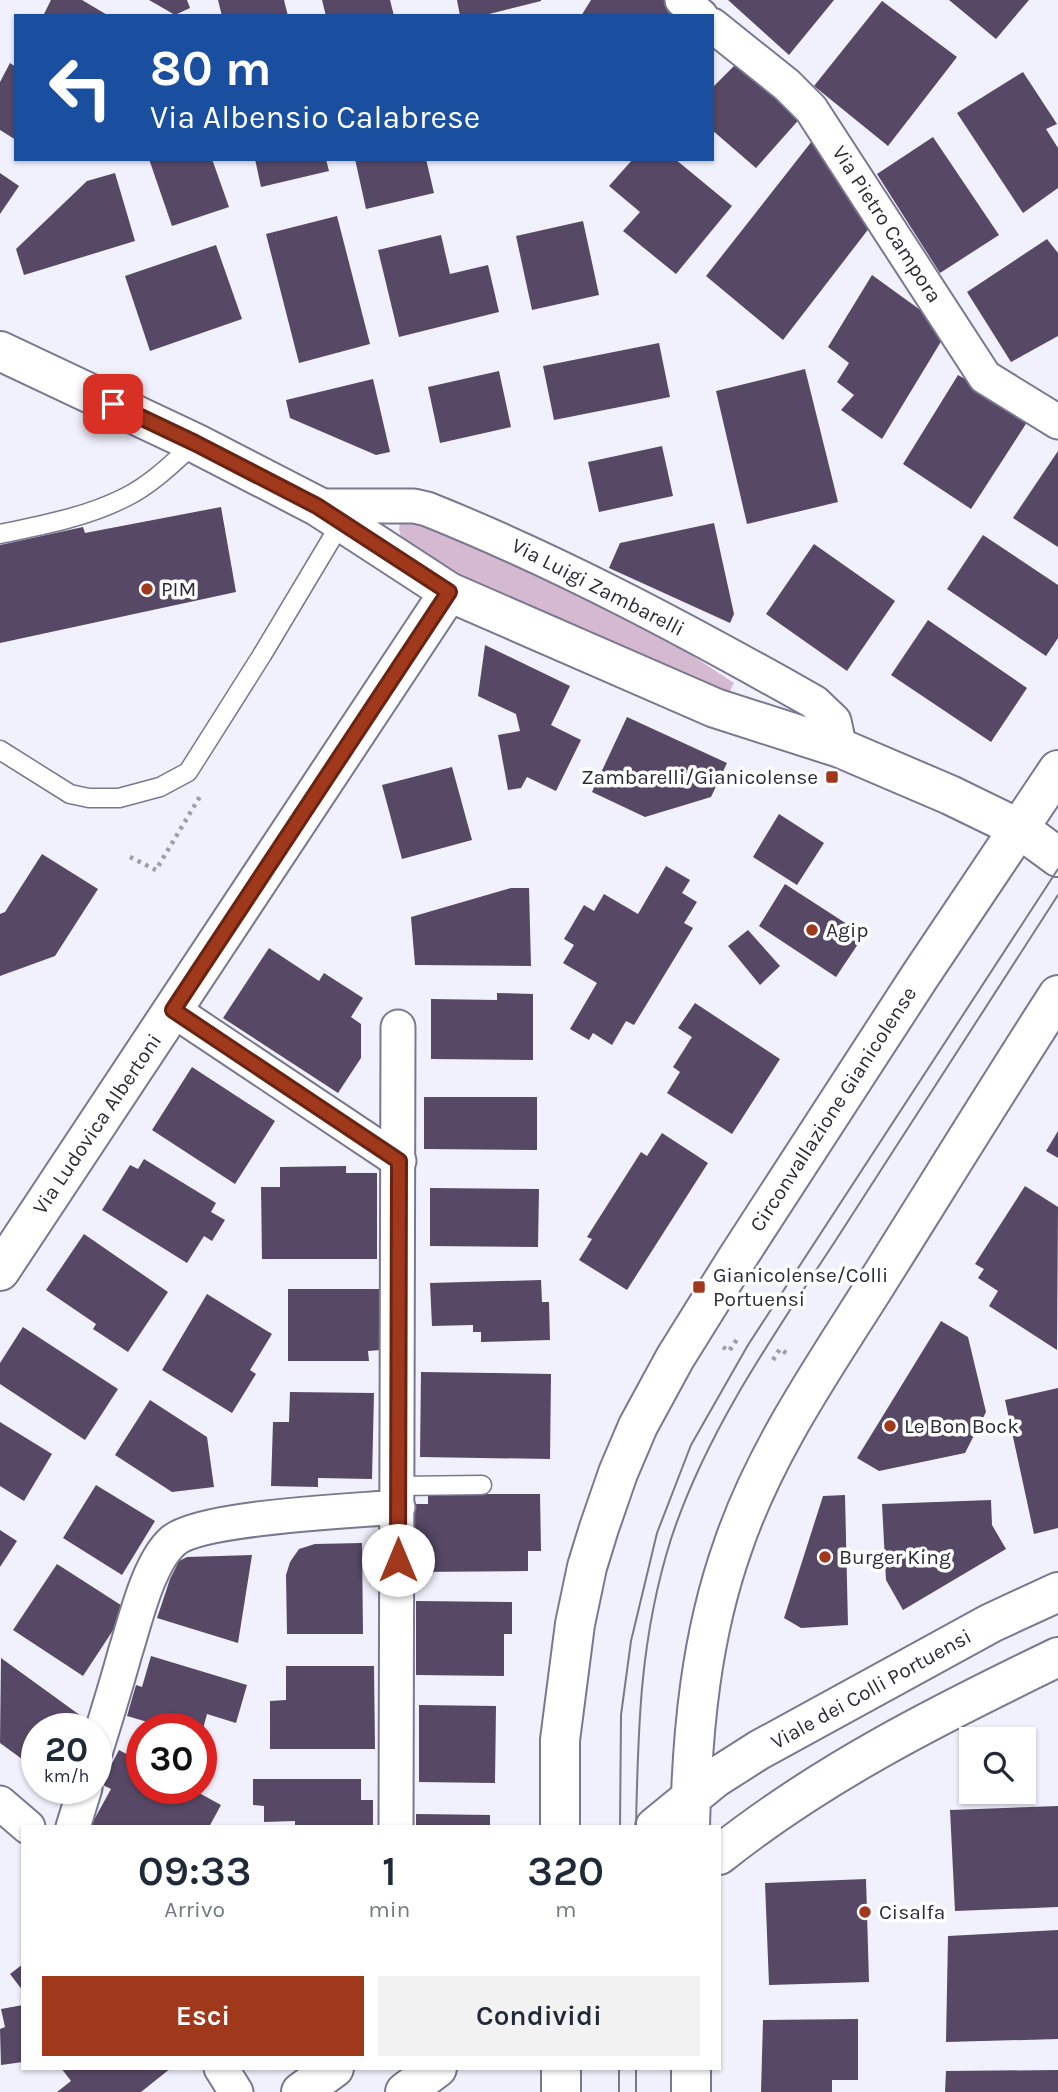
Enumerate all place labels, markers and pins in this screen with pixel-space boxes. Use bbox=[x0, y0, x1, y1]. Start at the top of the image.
pin bbox=[83, 374, 143, 434]
place label: PIM bbox=[161, 577, 196, 601]
marker: PIM bbox=[139, 581, 155, 597]
place label: Zambarelli/Gianicolense bbox=[581, 765, 818, 789]
marker: Zambarelli/Gianicolense bbox=[824, 769, 840, 785]
place label: Agip bbox=[826, 918, 868, 942]
marker: Agip bbox=[804, 922, 820, 938]
place label: Gianicolense/Colli Portuensi bbox=[713, 1263, 888, 1311]
marker: Gianicolense/Colli Portuensi bbox=[691, 1279, 707, 1295]
place label: Le Bon Bock bbox=[904, 1414, 1019, 1438]
marker: Le Bon Bock bbox=[882, 1418, 898, 1434]
place label: Burger King bbox=[839, 1545, 951, 1569]
marker: Burger King bbox=[817, 1549, 833, 1565]
place label: Cisalfa bbox=[879, 1900, 945, 1924]
marker: Cisalfa bbox=[857, 1904, 873, 1920]

